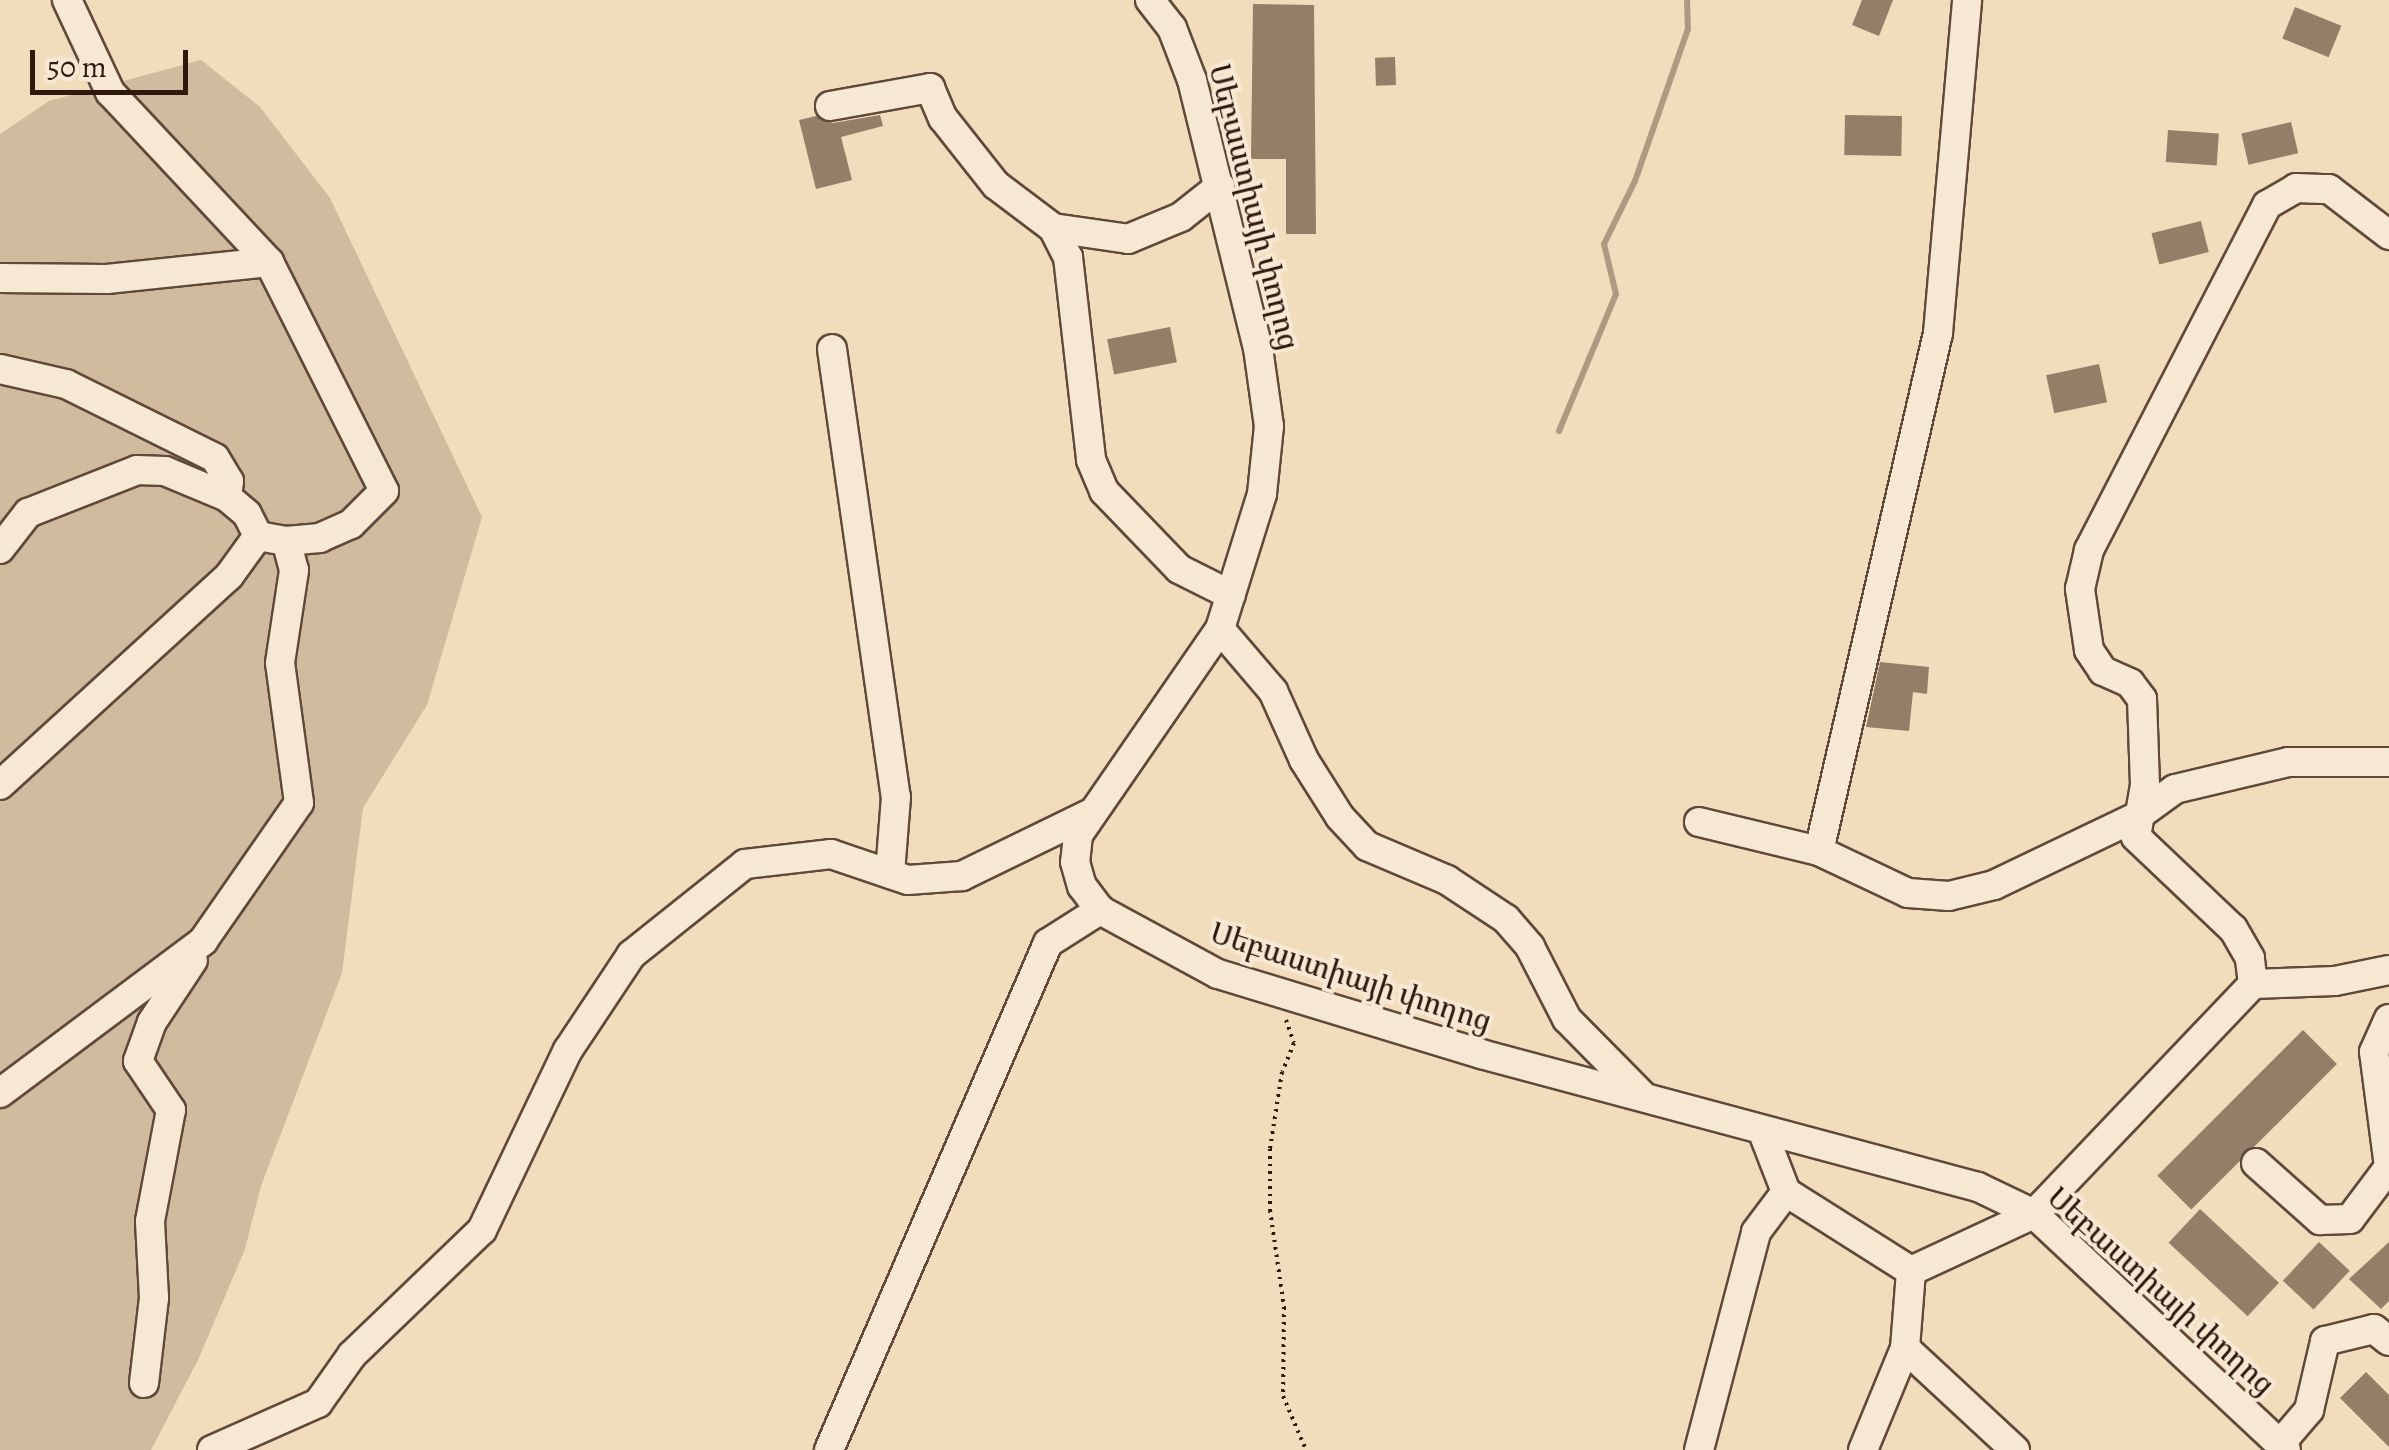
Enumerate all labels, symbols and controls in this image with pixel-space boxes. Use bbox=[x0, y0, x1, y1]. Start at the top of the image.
scale bar bbox=[35, 30, 192, 92]
text: 50 m bbox=[47, 47, 107, 87]
street label: Սեբաստիայի փողոց bbox=[1201, 60, 1307, 354]
street label: Սեբաստիայի փողոց bbox=[1206, 915, 1496, 1039]
street label: Սեբաստիայի փողոց bbox=[2040, 1179, 2282, 1403]

